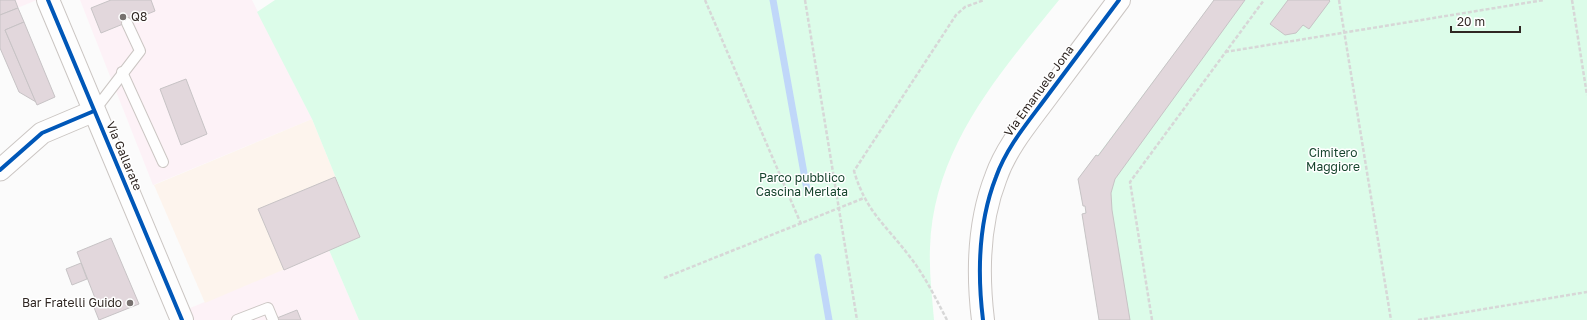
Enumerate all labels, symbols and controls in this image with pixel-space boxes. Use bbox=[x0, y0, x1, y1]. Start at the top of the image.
scale bar bbox=[1451, 8, 1520, 34]
place label: Q8 bbox=[131, 9, 147, 24]
marker: Q8 bbox=[118, 12, 128, 22]
text: 20 m bbox=[1457, 14, 1485, 29]
street label: Via Emanuele Jona bbox=[1000, 42, 1077, 139]
street label: Via Gallarate bbox=[103, 119, 146, 193]
park label: Cimitero Maggiore bbox=[1306, 145, 1360, 174]
park label: Parco pubblico Cascina Merlata bbox=[756, 170, 848, 199]
place label: Bar Fratelli Guido bbox=[22, 295, 122, 310]
marker: Bar Fratelli Guido bbox=[125, 298, 135, 308]

